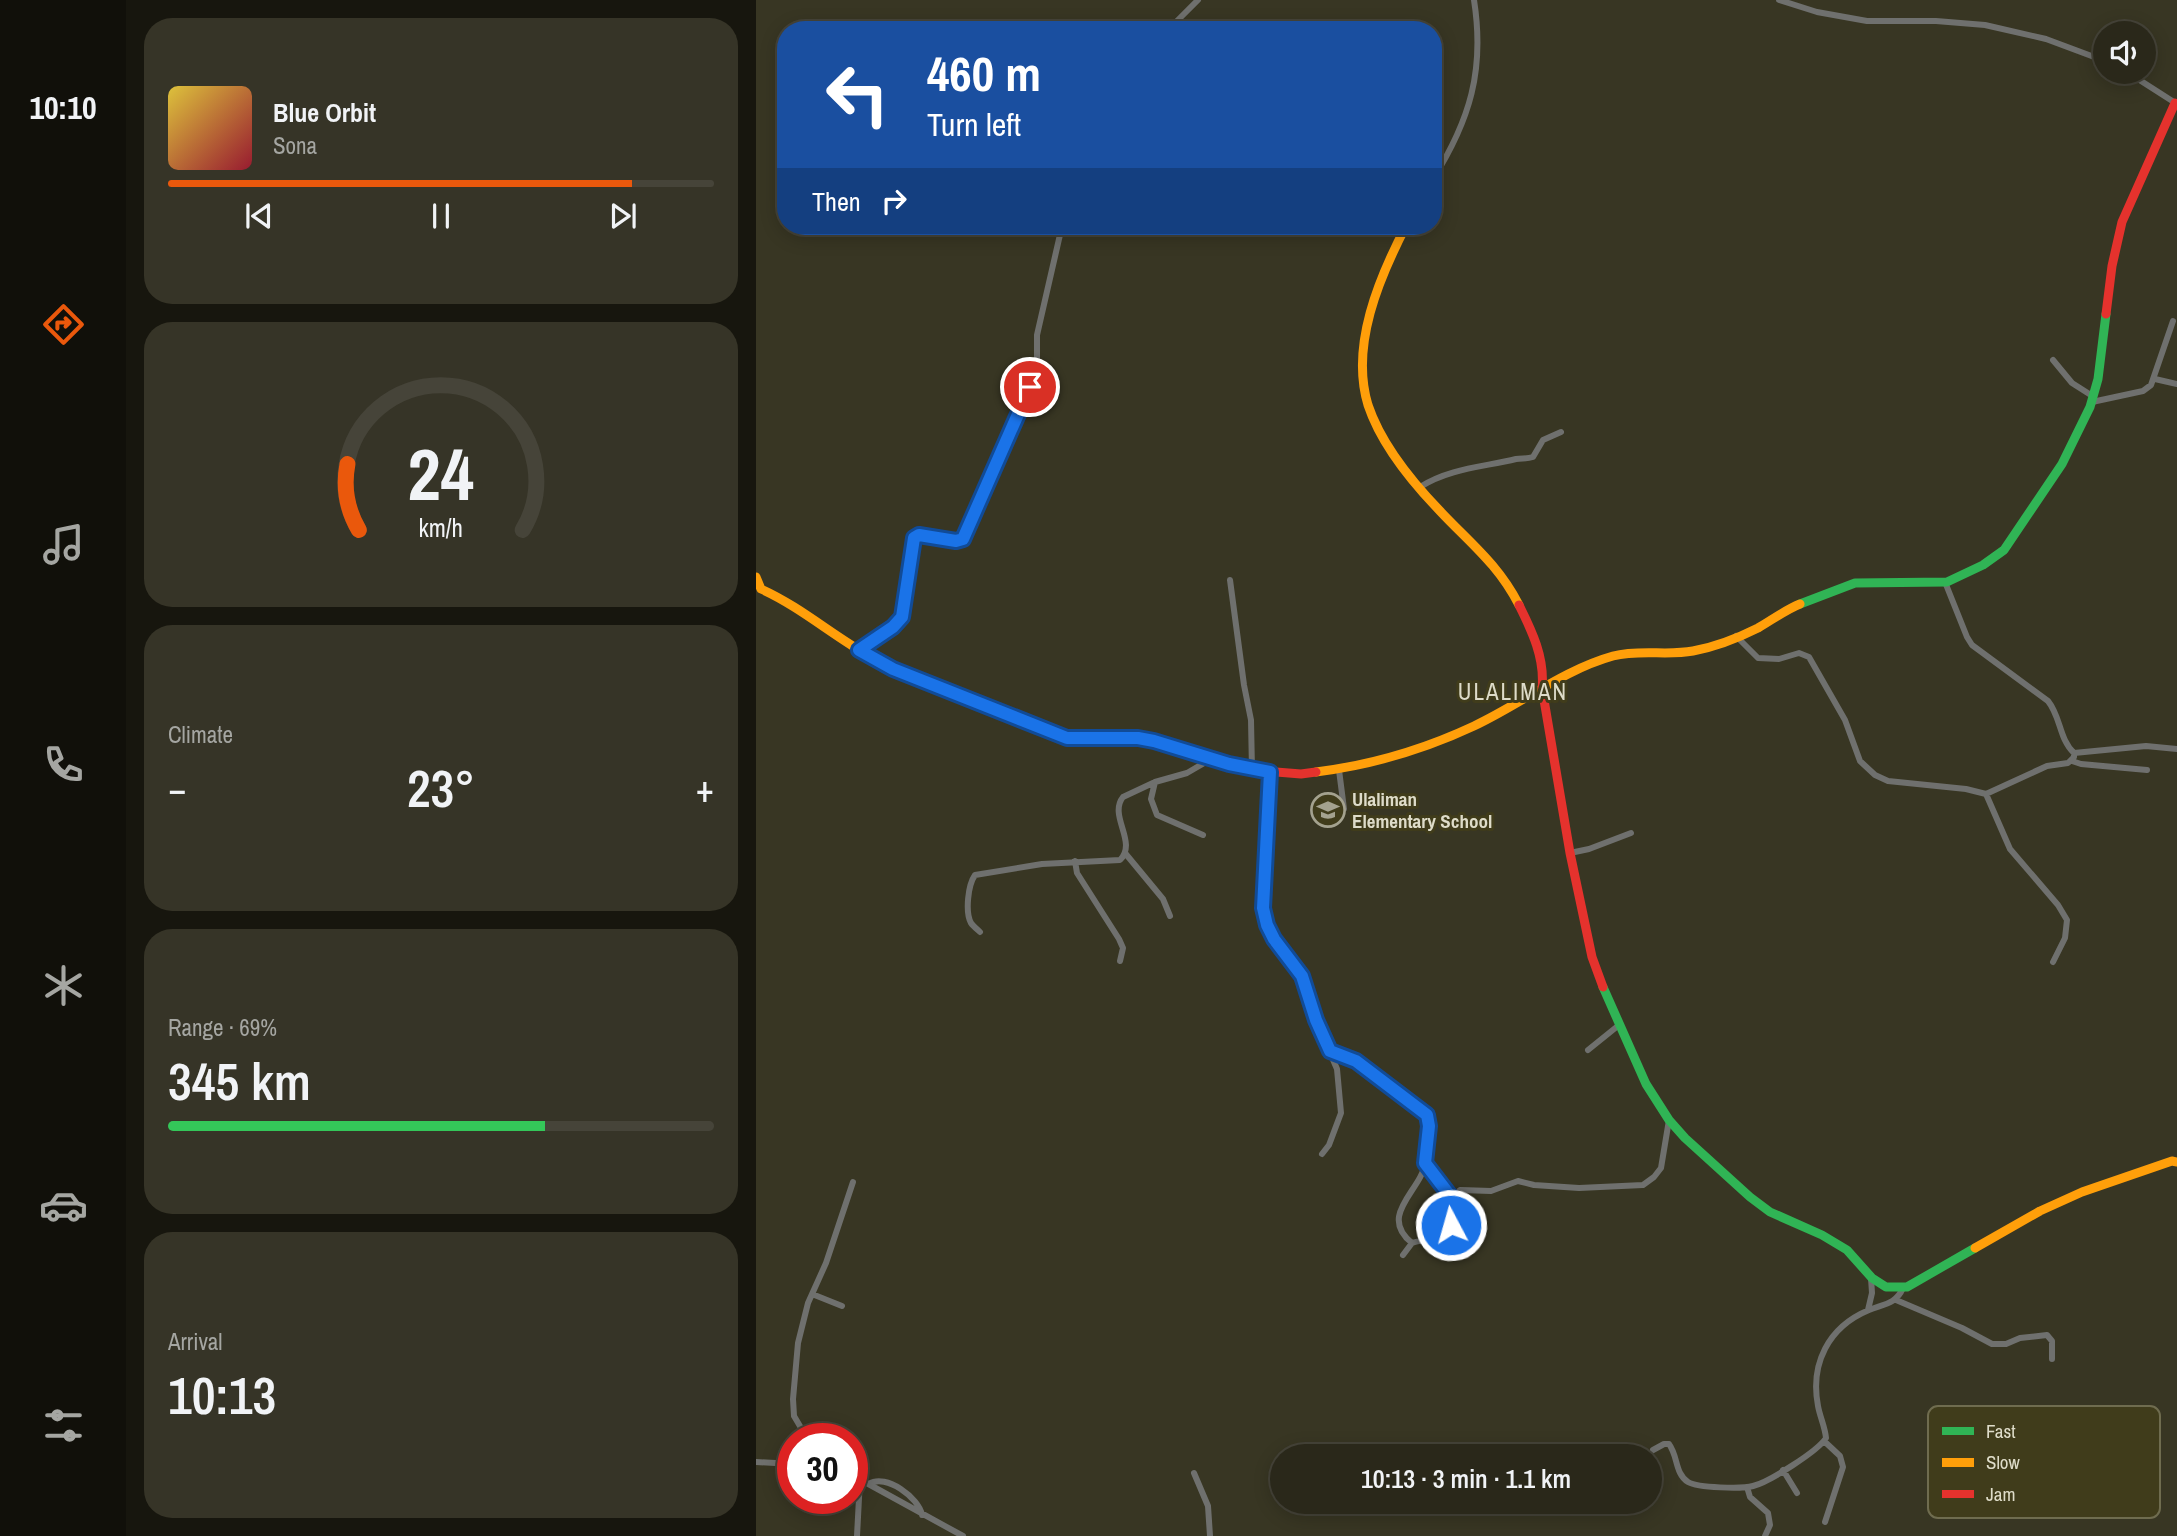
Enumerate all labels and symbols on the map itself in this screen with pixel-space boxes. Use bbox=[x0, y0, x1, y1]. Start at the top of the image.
pin bbox=[1000, 357, 1060, 417]
district label: ULALIMAN bbox=[1458, 676, 1568, 707]
place label: Ulaliman Elementary School bbox=[1352, 786, 1492, 834]
school or university icon: Ulaliman Elementary School bbox=[1309, 791, 1347, 829]
position arrow bbox=[1414, 1188, 1488, 1262]
legend bbox=[1928, 1406, 2160, 1518]
text: Fast bbox=[1986, 1418, 2016, 1444]
speed limit sign: 30 bbox=[777, 1423, 868, 1514]
text: Slow bbox=[1986, 1449, 2021, 1475]
text: Jam bbox=[1986, 1481, 2015, 1507]

